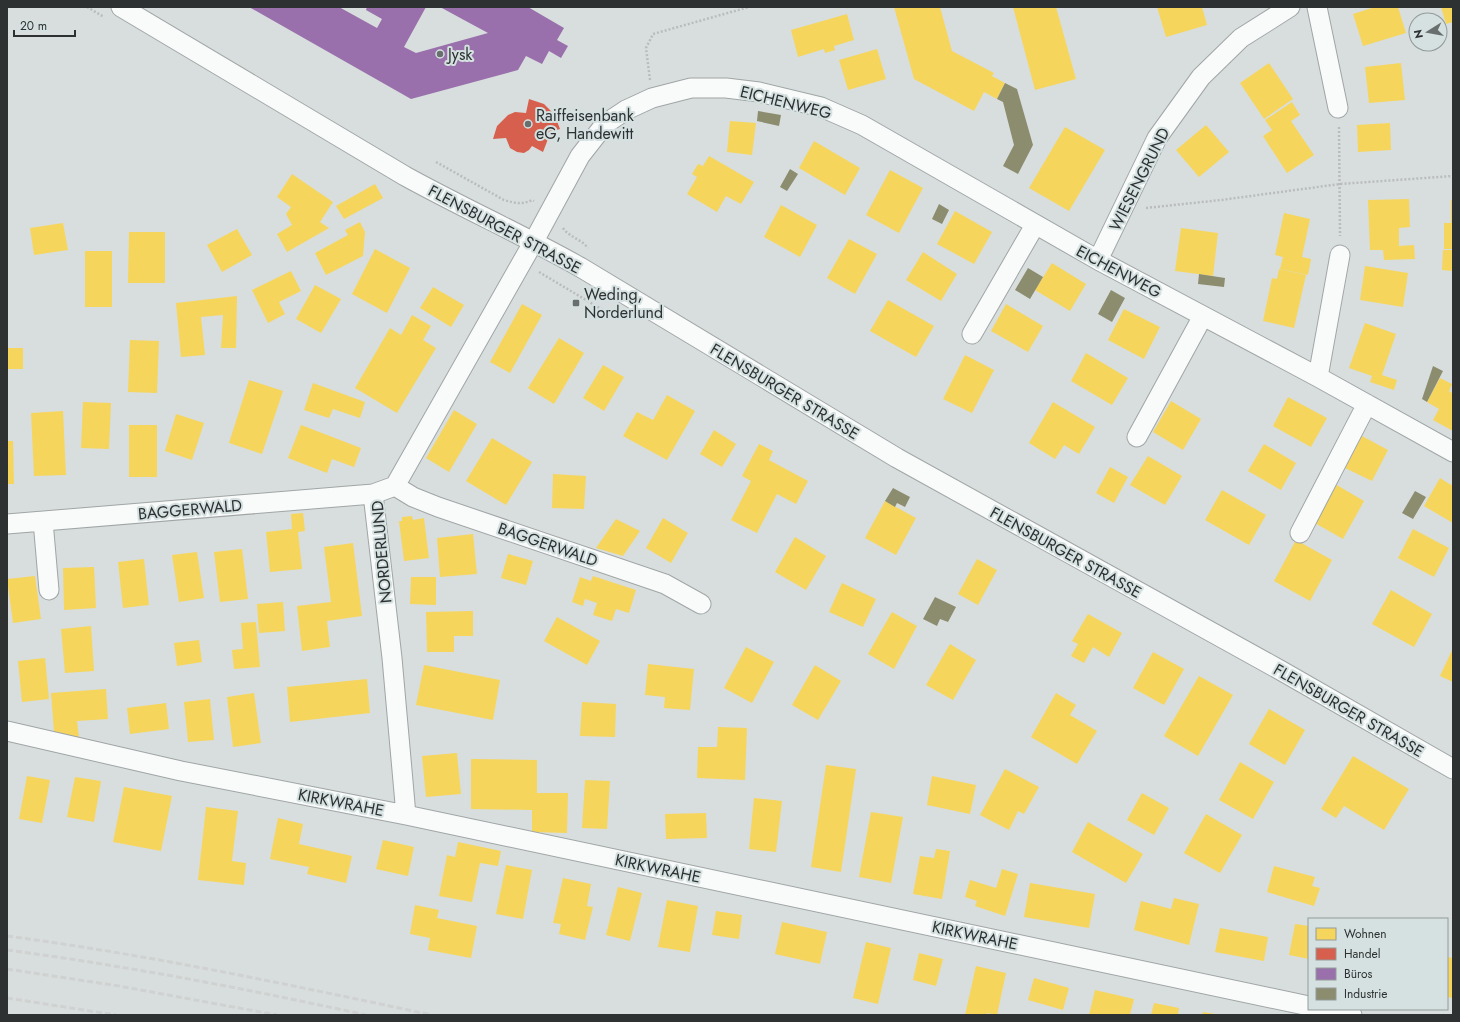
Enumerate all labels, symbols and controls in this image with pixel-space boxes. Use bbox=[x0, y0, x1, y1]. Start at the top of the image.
scale bar bbox=[14, 12, 75, 38]
north arrow bbox=[1408, 12, 1448, 52]
text: 20 m bbox=[20, 17, 47, 35]
text: N bbox=[1409, 28, 1427, 40]
place label: Jysk bbox=[446, 43, 473, 66]
marker: Jysk bbox=[435, 49, 445, 59]
street label: EICHENWEG bbox=[738, 80, 834, 125]
place label: Raiffeisenbank eG, Handewitt bbox=[536, 104, 635, 145]
marker: Raiffeisenbank eG, Handewitt bbox=[523, 119, 533, 129]
street label: WIESENGRUND bbox=[1104, 123, 1175, 235]
street label: FLENSBURGER STRASSE bbox=[424, 179, 585, 280]
street label: EICHENWEG bbox=[1072, 239, 1165, 304]
place label: Weding, Norderlund bbox=[584, 283, 663, 324]
marker: Weding, Norderlund bbox=[571, 298, 581, 308]
street label: FLENSBURGER STRASSE bbox=[706, 338, 864, 445]
street label: BAGGERWALD bbox=[137, 493, 243, 525]
street label: NORDERLUND bbox=[366, 499, 397, 604]
street label: FLENSBURGER STRASSE bbox=[986, 501, 1146, 604]
street label: BAGGERWALD bbox=[495, 517, 601, 572]
street label: FLENSBURGER STRASSE bbox=[1269, 658, 1428, 763]
street label: KIRKWRAHE bbox=[296, 783, 386, 822]
street label: KIRKWRAHE bbox=[613, 848, 703, 889]
street label: KIRKWRAHE bbox=[930, 915, 1020, 956]
legend bbox=[1308, 918, 1448, 1010]
text: Wohnen bbox=[1344, 925, 1387, 943]
text: Handel bbox=[1344, 945, 1380, 963]
text: Büros bbox=[1344, 965, 1372, 983]
text: Industrie bbox=[1344, 985, 1388, 1003]

